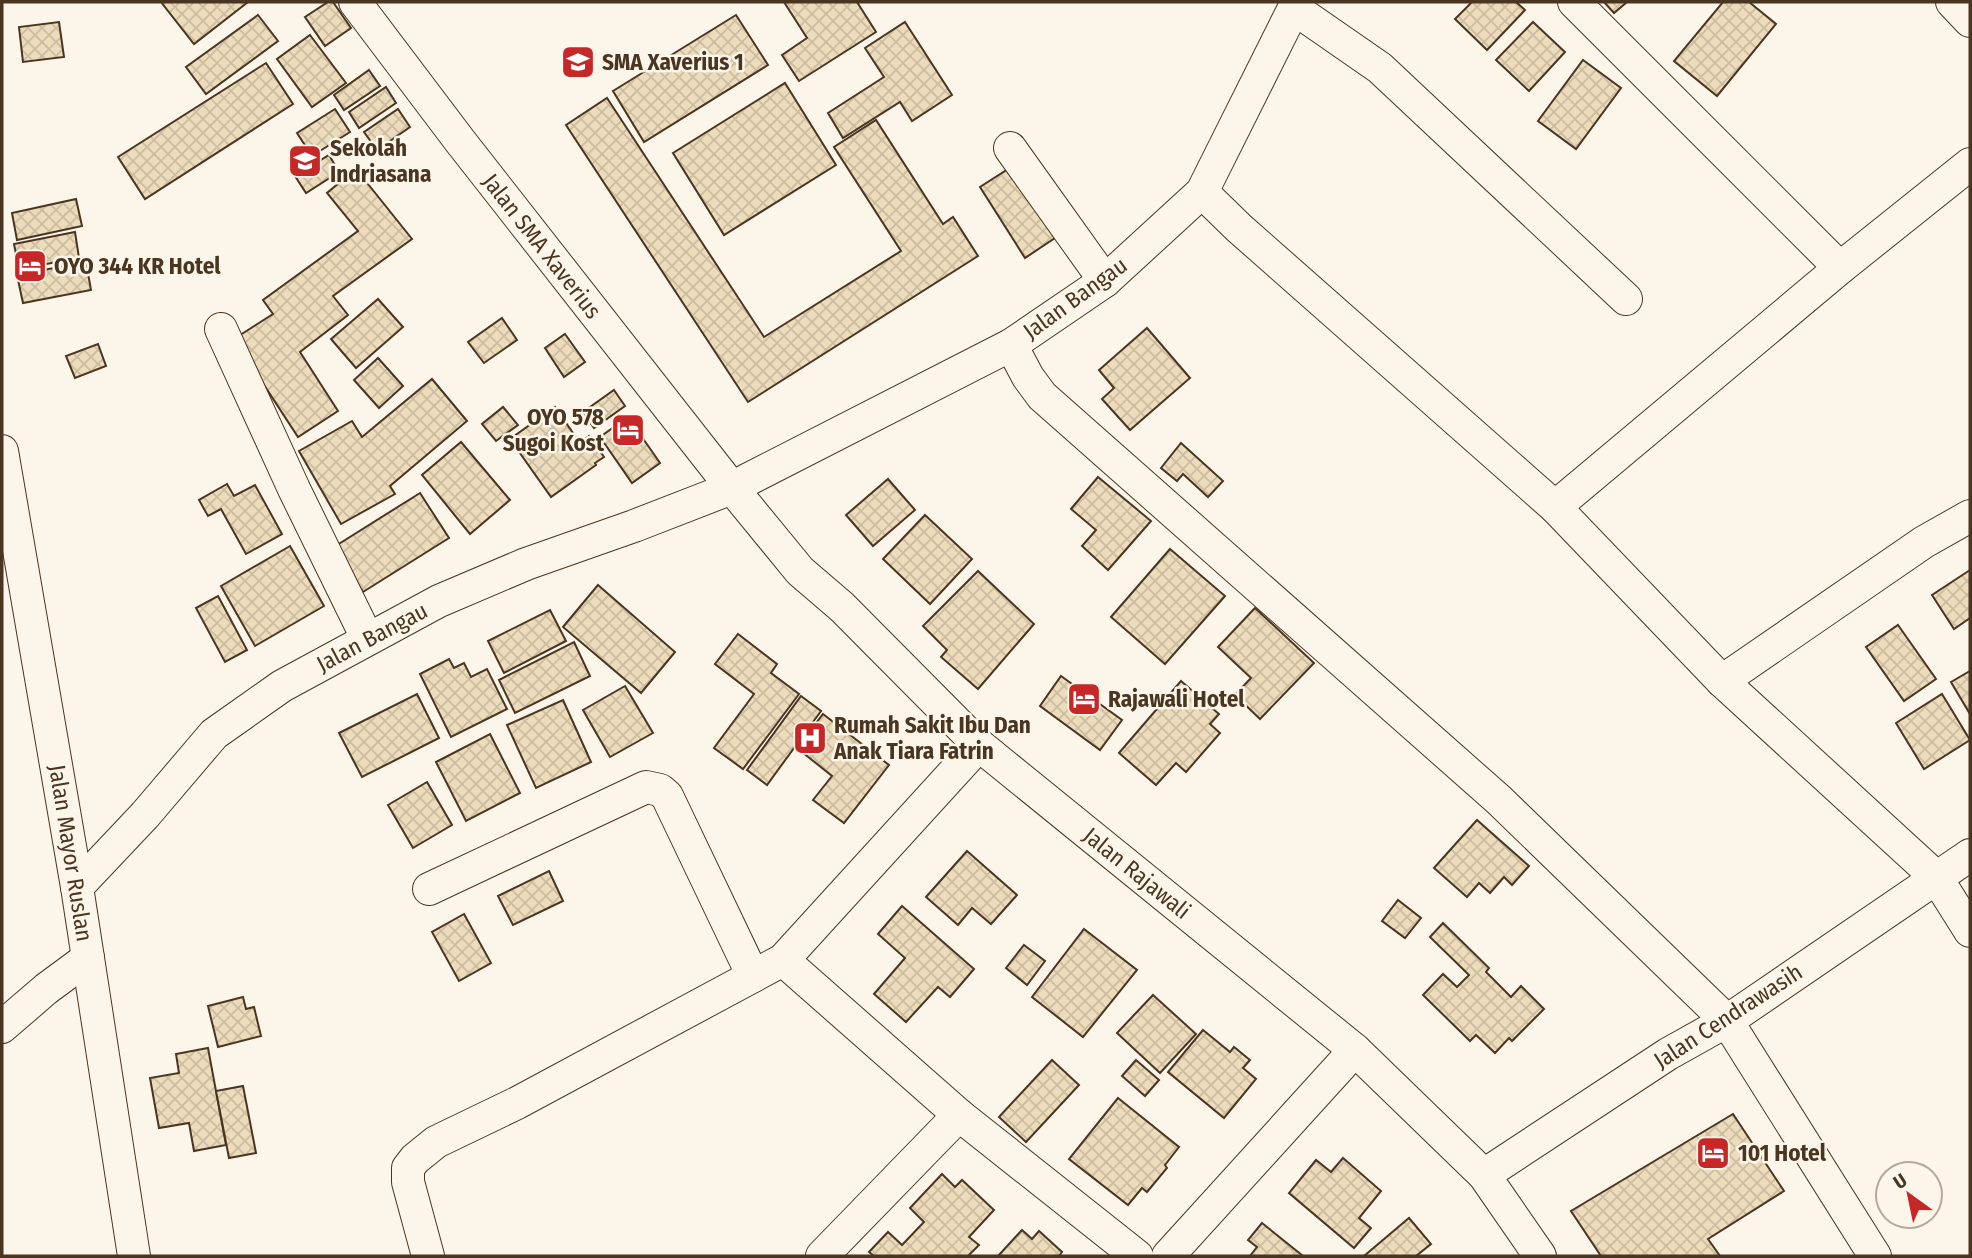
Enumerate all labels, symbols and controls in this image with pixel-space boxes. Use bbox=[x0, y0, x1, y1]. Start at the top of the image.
school or university icon: SMA Xaverius 1 bbox=[559, 43, 597, 81]
place label: SMA Xaverius 1 bbox=[602, 48, 744, 76]
place label: Sekolah Indriasana bbox=[330, 134, 431, 188]
school or university icon: Sekolah Indriasana bbox=[286, 142, 324, 180]
street label: Jalan SMA Xaverius bbox=[477, 168, 607, 324]
hotel icon: OYO 344 KR Hotel bbox=[11, 247, 49, 285]
street label: Jalan Bangau bbox=[1018, 251, 1132, 345]
place label: OYO 344 KR Hotel bbox=[54, 252, 221, 280]
place label: OYO 578 Sugoi Kost bbox=[503, 403, 605, 457]
hotel icon: OYO 578 Sugoi Kost bbox=[609, 411, 647, 449]
street label: Jalan Bangau bbox=[312, 596, 432, 678]
hotel icon: Rajawali Hotel bbox=[1065, 680, 1103, 718]
place label: Rajawali Hotel bbox=[1108, 685, 1245, 713]
place label: Rumah Sakit Ibu Dan Anak Tiara Fatrin bbox=[833, 711, 1031, 765]
hospital icon: Rumah Sakit Ibu Dan Anak Tiara Fatrin bbox=[791, 719, 829, 757]
street label: Jalan Mayor Ruslan bbox=[43, 763, 99, 943]
street label: Jalan Rajawali bbox=[1078, 821, 1196, 925]
street label: Jalan Cendrawasih bbox=[1649, 958, 1807, 1074]
hotel icon: 101 Hotel bbox=[1694, 1134, 1732, 1172]
place label: 101 Hotel bbox=[1738, 1139, 1827, 1167]
north arrow bbox=[1874, 1160, 1944, 1230]
text: U bbox=[1889, 1168, 1911, 1194]

